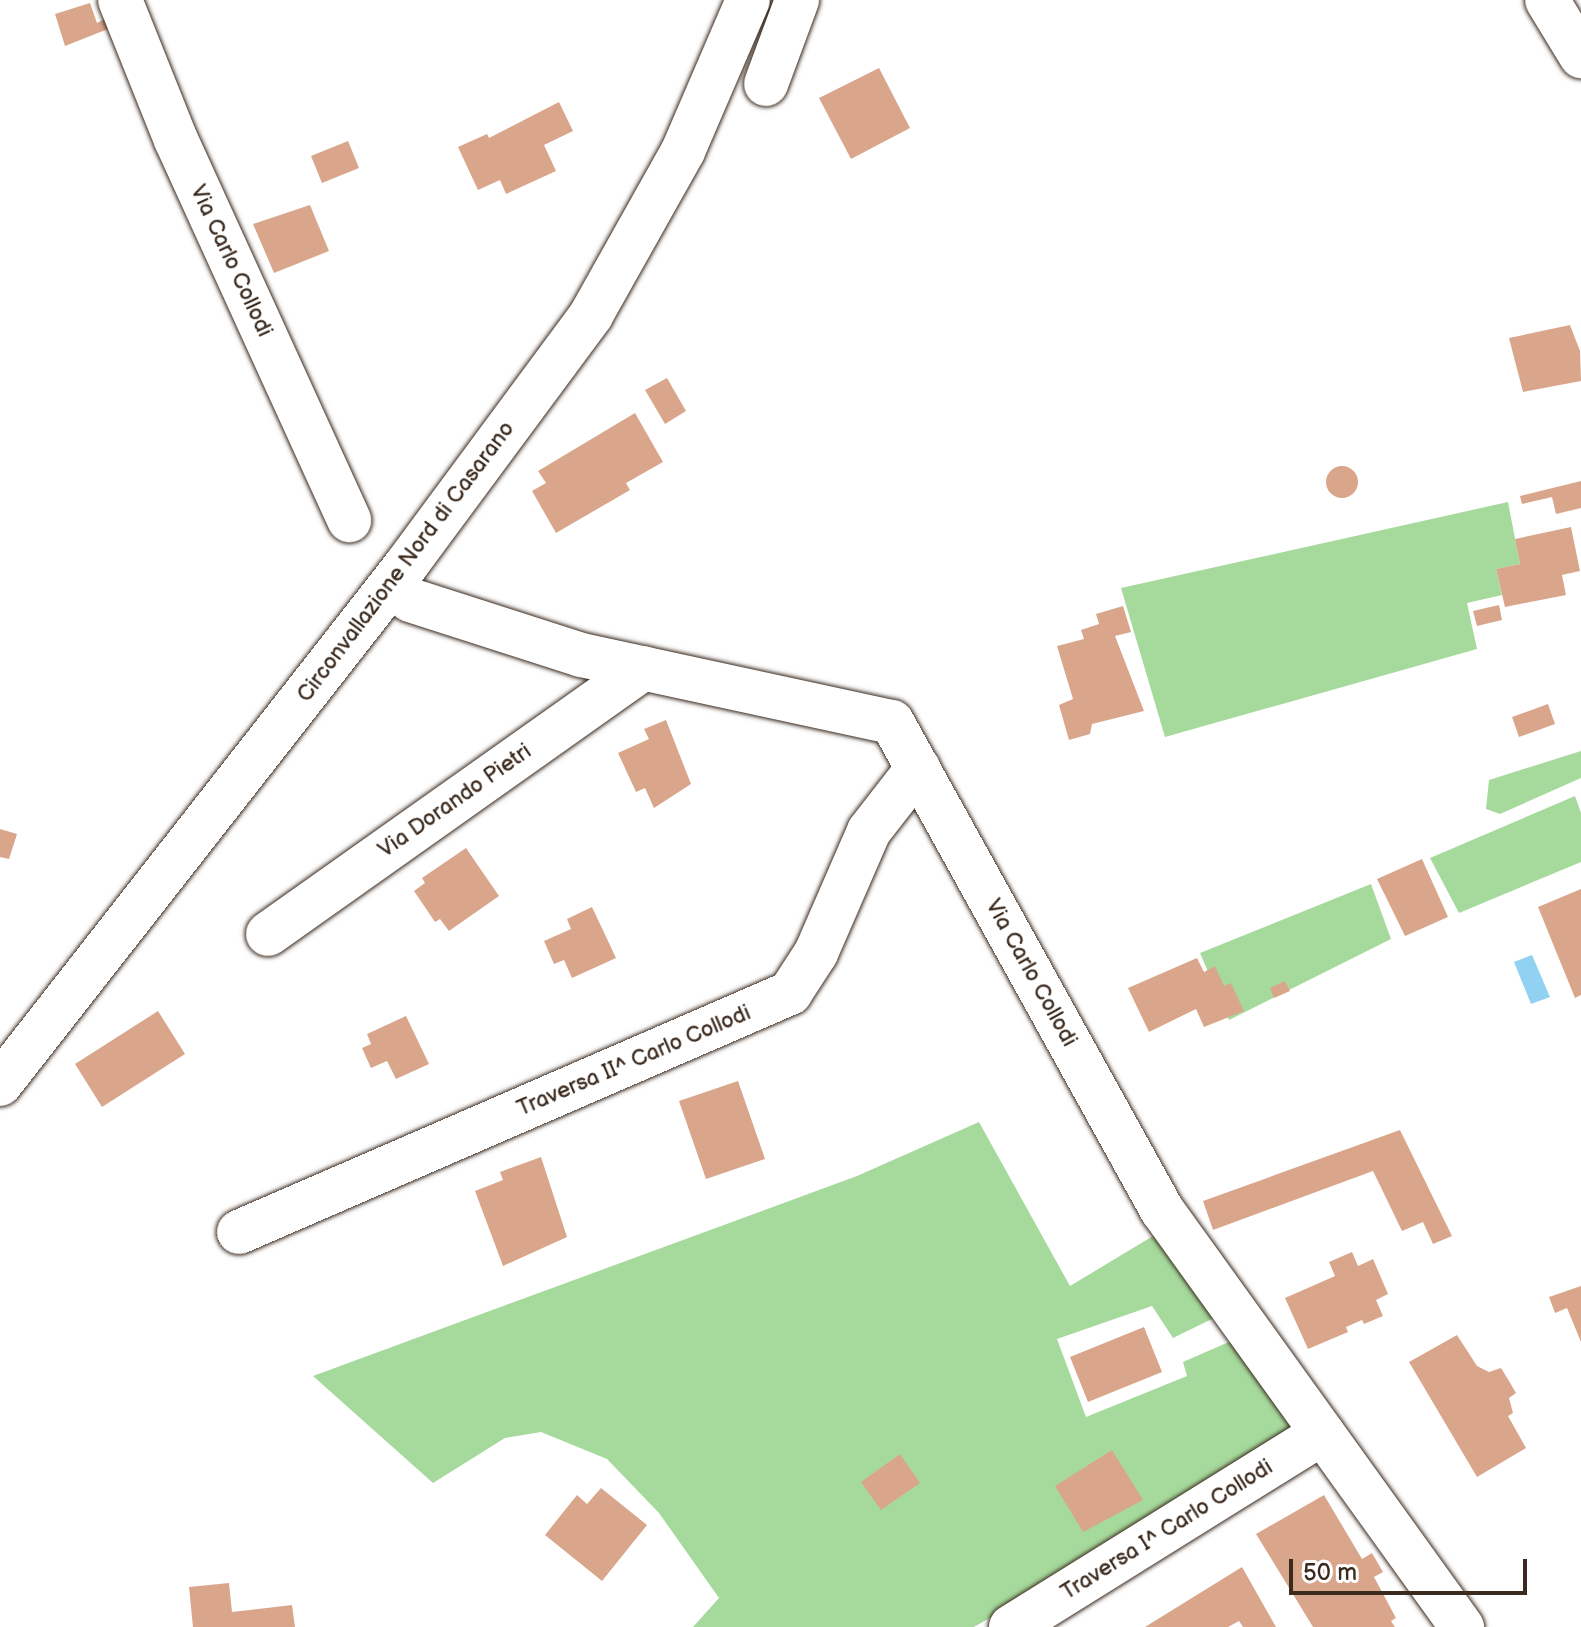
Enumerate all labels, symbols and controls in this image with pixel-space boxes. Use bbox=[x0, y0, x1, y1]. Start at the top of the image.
street label: Via Carlo Collodi bbox=[184, 181, 278, 341]
street label: Circonvallazione Nord di Casarano bbox=[292, 417, 520, 707]
street label: Via Dorando Pietri bbox=[373, 738, 537, 864]
street label: Via Carlo Collodi bbox=[980, 895, 1082, 1051]
street label: Traversa II^ Carlo Collodi bbox=[513, 1000, 755, 1122]
street label: Traversa I^ Carlo Collodi bbox=[1056, 1454, 1278, 1606]
scale bar bbox=[1293, 1543, 1531, 1593]
text: 50 m bbox=[1303, 1558, 1357, 1587]

